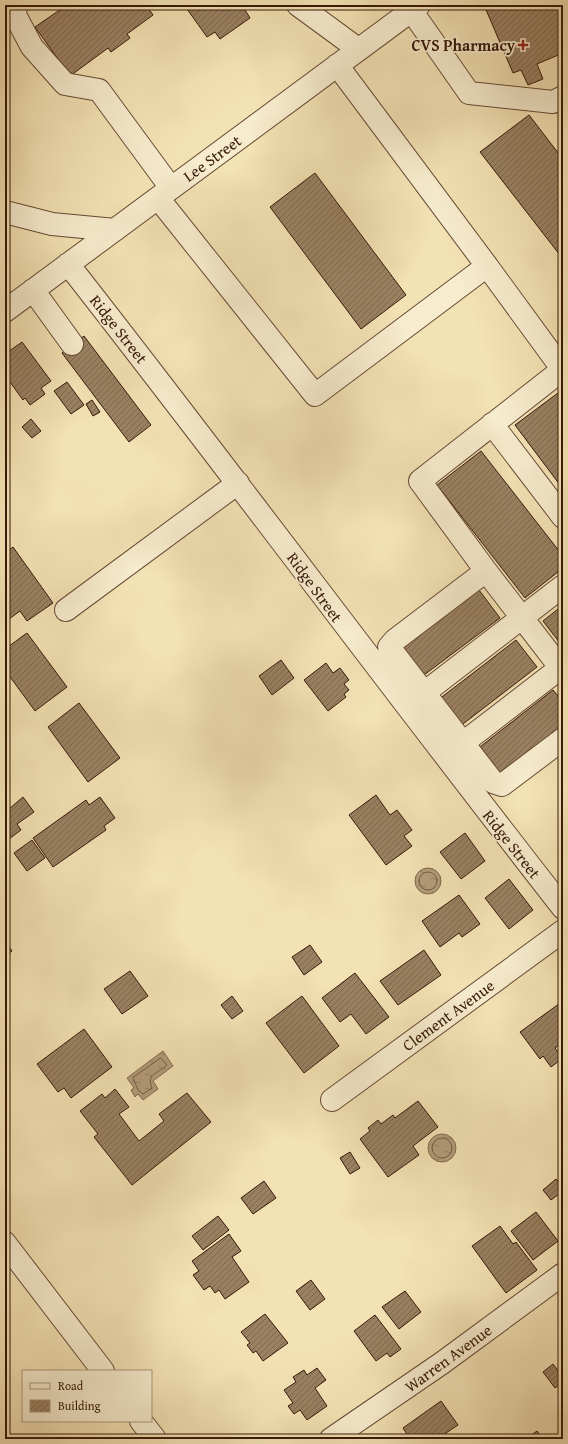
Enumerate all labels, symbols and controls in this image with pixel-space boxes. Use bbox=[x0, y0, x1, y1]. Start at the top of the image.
place label: CVS Pharmacy bbox=[412, 33, 516, 57]
marker: CVS Pharmacy bbox=[518, 40, 528, 50]
street label: Lee Street bbox=[178, 128, 246, 187]
street label: Ridge Street bbox=[84, 289, 154, 369]
street label: Ridge Street bbox=[281, 547, 349, 627]
street label: Ridge Street bbox=[477, 804, 547, 884]
street label: Clement Avenue bbox=[397, 973, 499, 1057]
street label: Warren Avenue bbox=[399, 1318, 497, 1398]
legend bbox=[22, 1370, 152, 1422]
text: Road bbox=[58, 1377, 84, 1394]
text: Building bbox=[58, 1397, 101, 1414]

